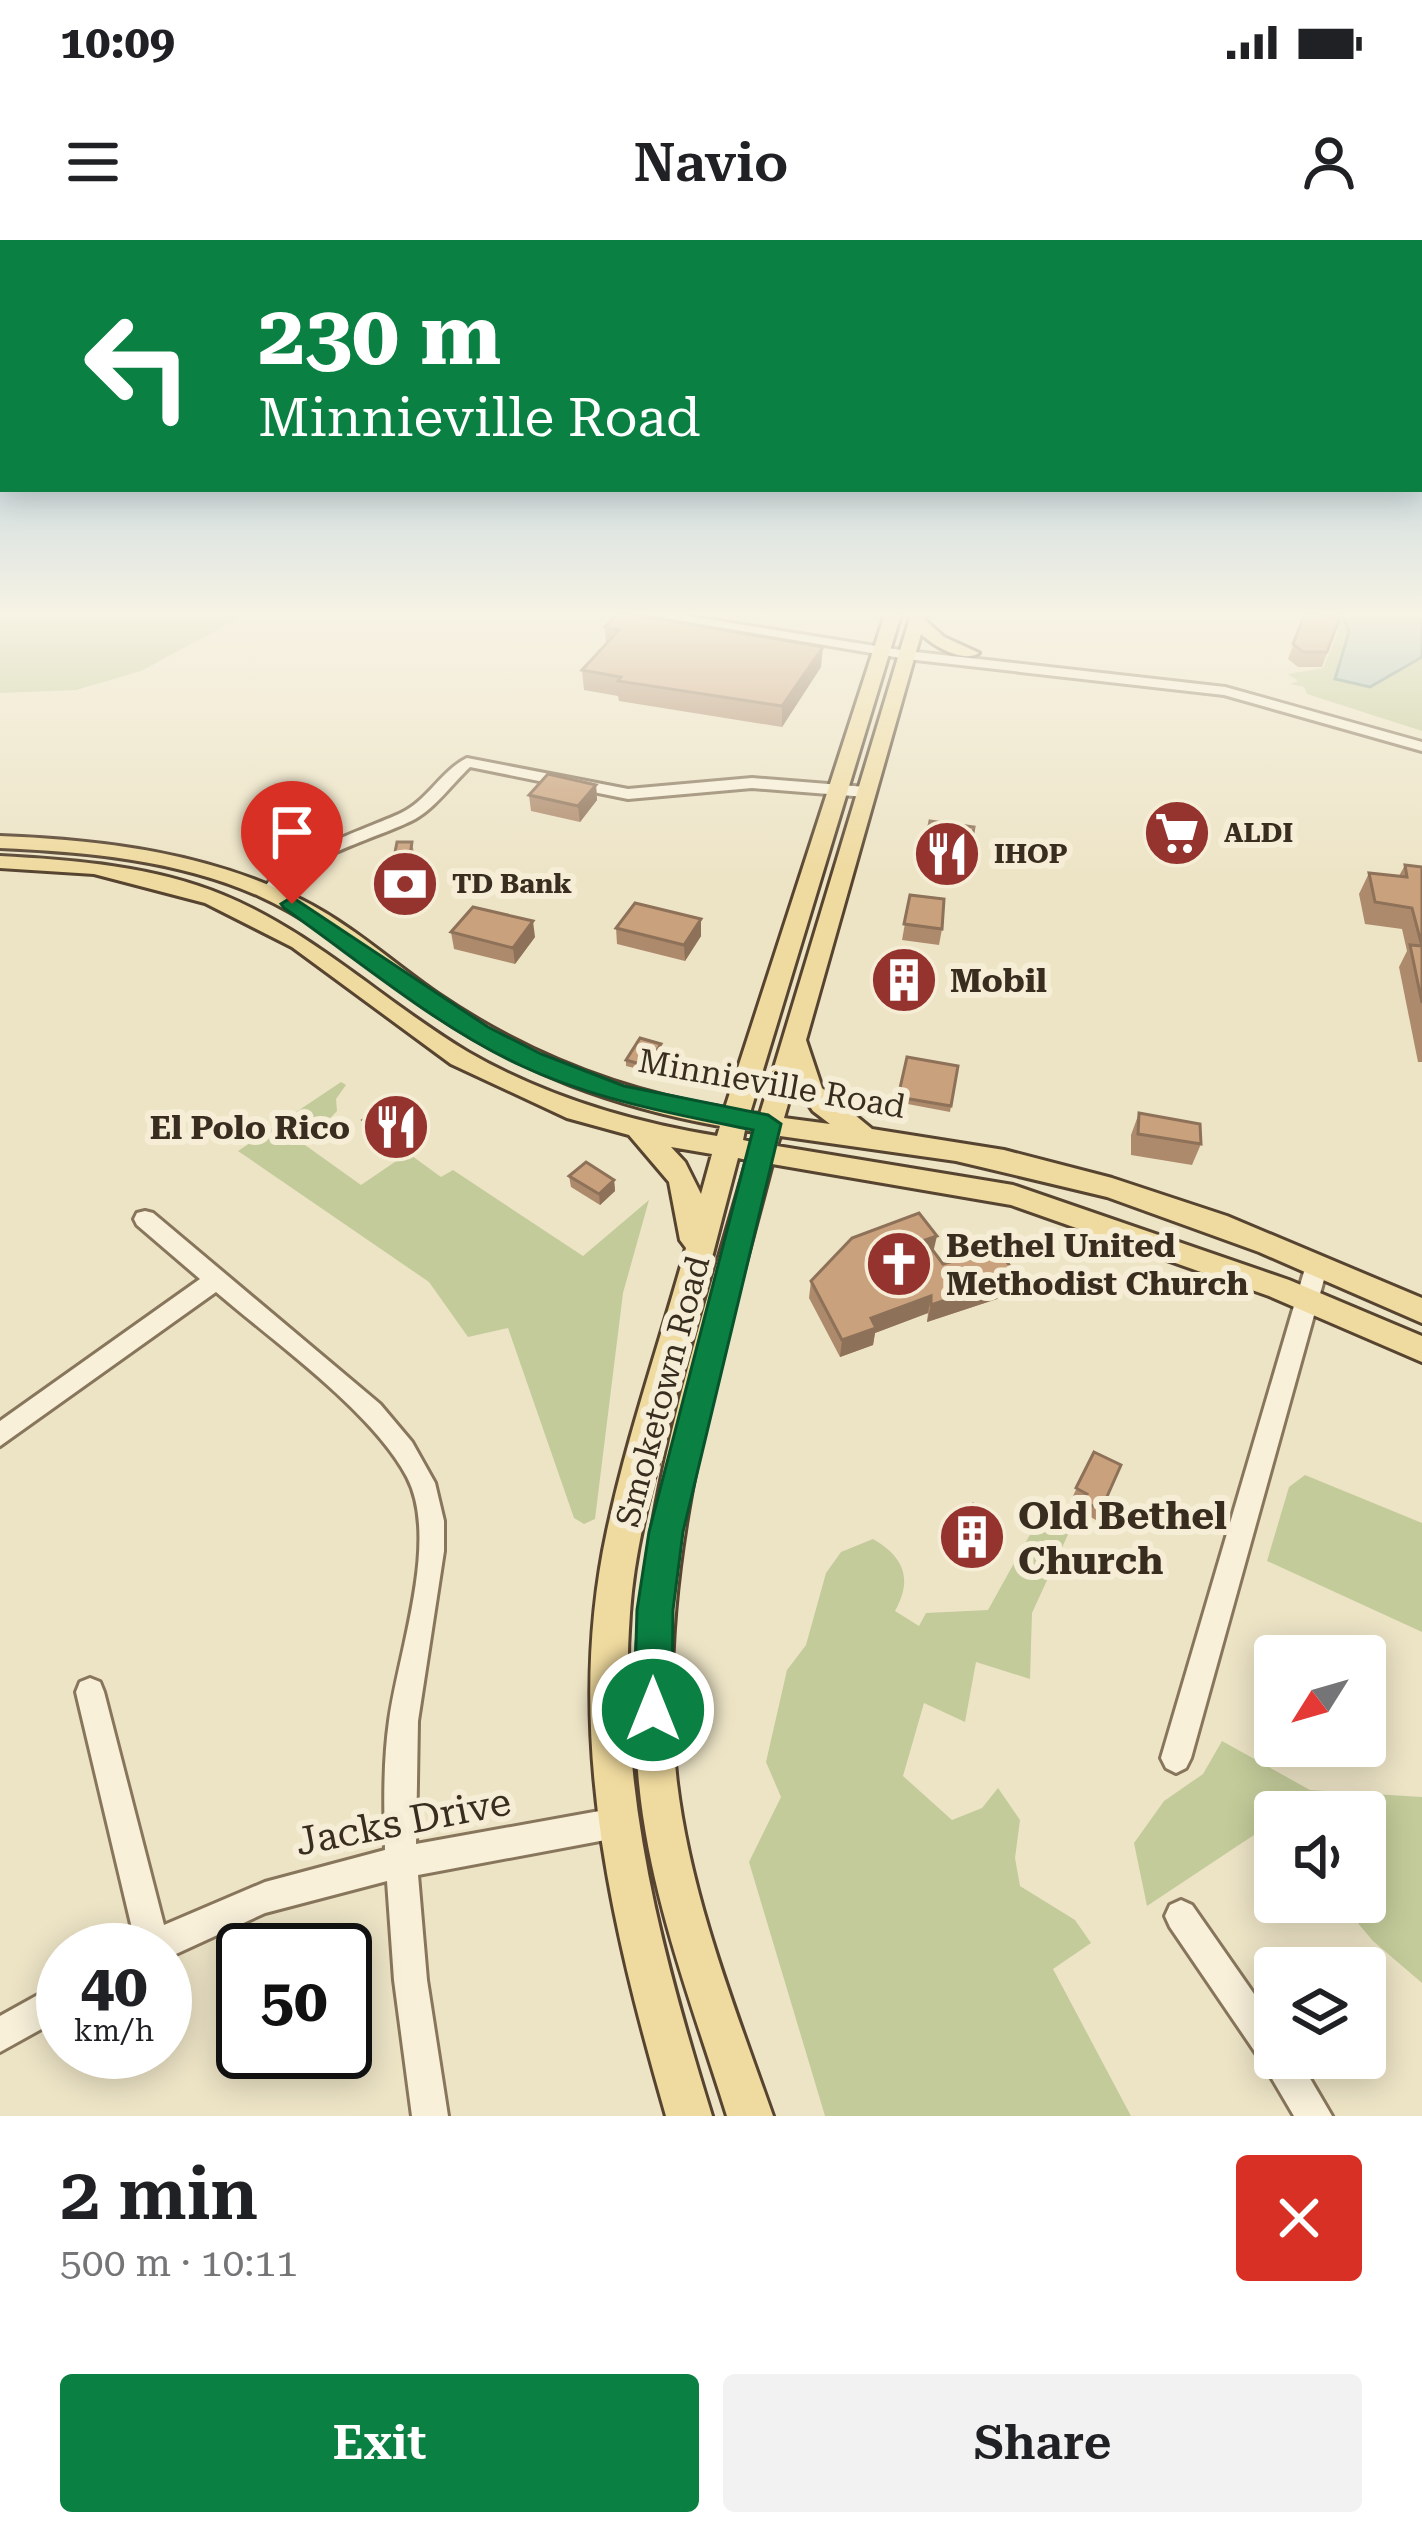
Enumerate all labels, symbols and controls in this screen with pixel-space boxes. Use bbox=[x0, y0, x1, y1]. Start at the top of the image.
text: 10:09 bbox=[60, 16, 175, 69]
icon: menu bbox=[60, 129, 126, 195]
icon: person bbox=[1296, 129, 1362, 195]
text: Navio bbox=[634, 131, 788, 194]
text: 230 m bbox=[258, 286, 501, 384]
icon: left bbox=[60, 288, 216, 444]
text: Minnieville Road bbox=[258, 386, 701, 449]
pin bbox=[241, 781, 343, 904]
supermarket icon: ALDI bbox=[1142, 798, 1212, 868]
icon: arrive bbox=[259, 799, 325, 865]
place label: ALDI bbox=[1224, 817, 1293, 849]
restaurant icon: IHOP bbox=[912, 819, 982, 889]
place label: IHOP bbox=[994, 838, 1068, 870]
bank icon: TD Bank bbox=[370, 849, 440, 919]
place label: TD Bank bbox=[452, 868, 572, 900]
building icon: Mobil bbox=[869, 945, 939, 1015]
place label: Mobil bbox=[950, 961, 1047, 1000]
street label: Minnieville Road bbox=[635, 1041, 908, 1126]
restaurant icon: El Polo Rico bbox=[361, 1092, 431, 1162]
place label: El Polo Rico bbox=[150, 1108, 350, 1147]
place label: Bethel United Methodist Church bbox=[946, 1226, 1248, 1303]
church icon: Bethel United Methodist Church bbox=[864, 1229, 934, 1299]
street label: Smoketown Road bbox=[608, 1252, 717, 1531]
place label: Old Bethel Church bbox=[1018, 1493, 1227, 1584]
building icon: Old Bethel Church bbox=[937, 1502, 1007, 1572]
north arrow bbox=[1254, 1635, 1386, 1767]
map controls bbox=[1254, 1635, 1386, 2079]
position arrow bbox=[590, 1647, 716, 1773]
street label: Jacks Drive bbox=[292, 1779, 515, 1865]
button: sound bbox=[1254, 1791, 1386, 1923]
speed limit sign: 50 bbox=[216, 1923, 372, 2079]
button: layers bbox=[1254, 1947, 1386, 2079]
text: 40 bbox=[80, 1950, 148, 2021]
text: km/h bbox=[74, 2013, 154, 2048]
text: 2 min bbox=[60, 2152, 258, 2237]
button: close bbox=[1236, 2155, 1362, 2281]
text: 500 m · 10:11 bbox=[60, 2240, 298, 2286]
button: Exit bbox=[60, 2374, 699, 2512]
button: Share bbox=[723, 2374, 1362, 2512]

